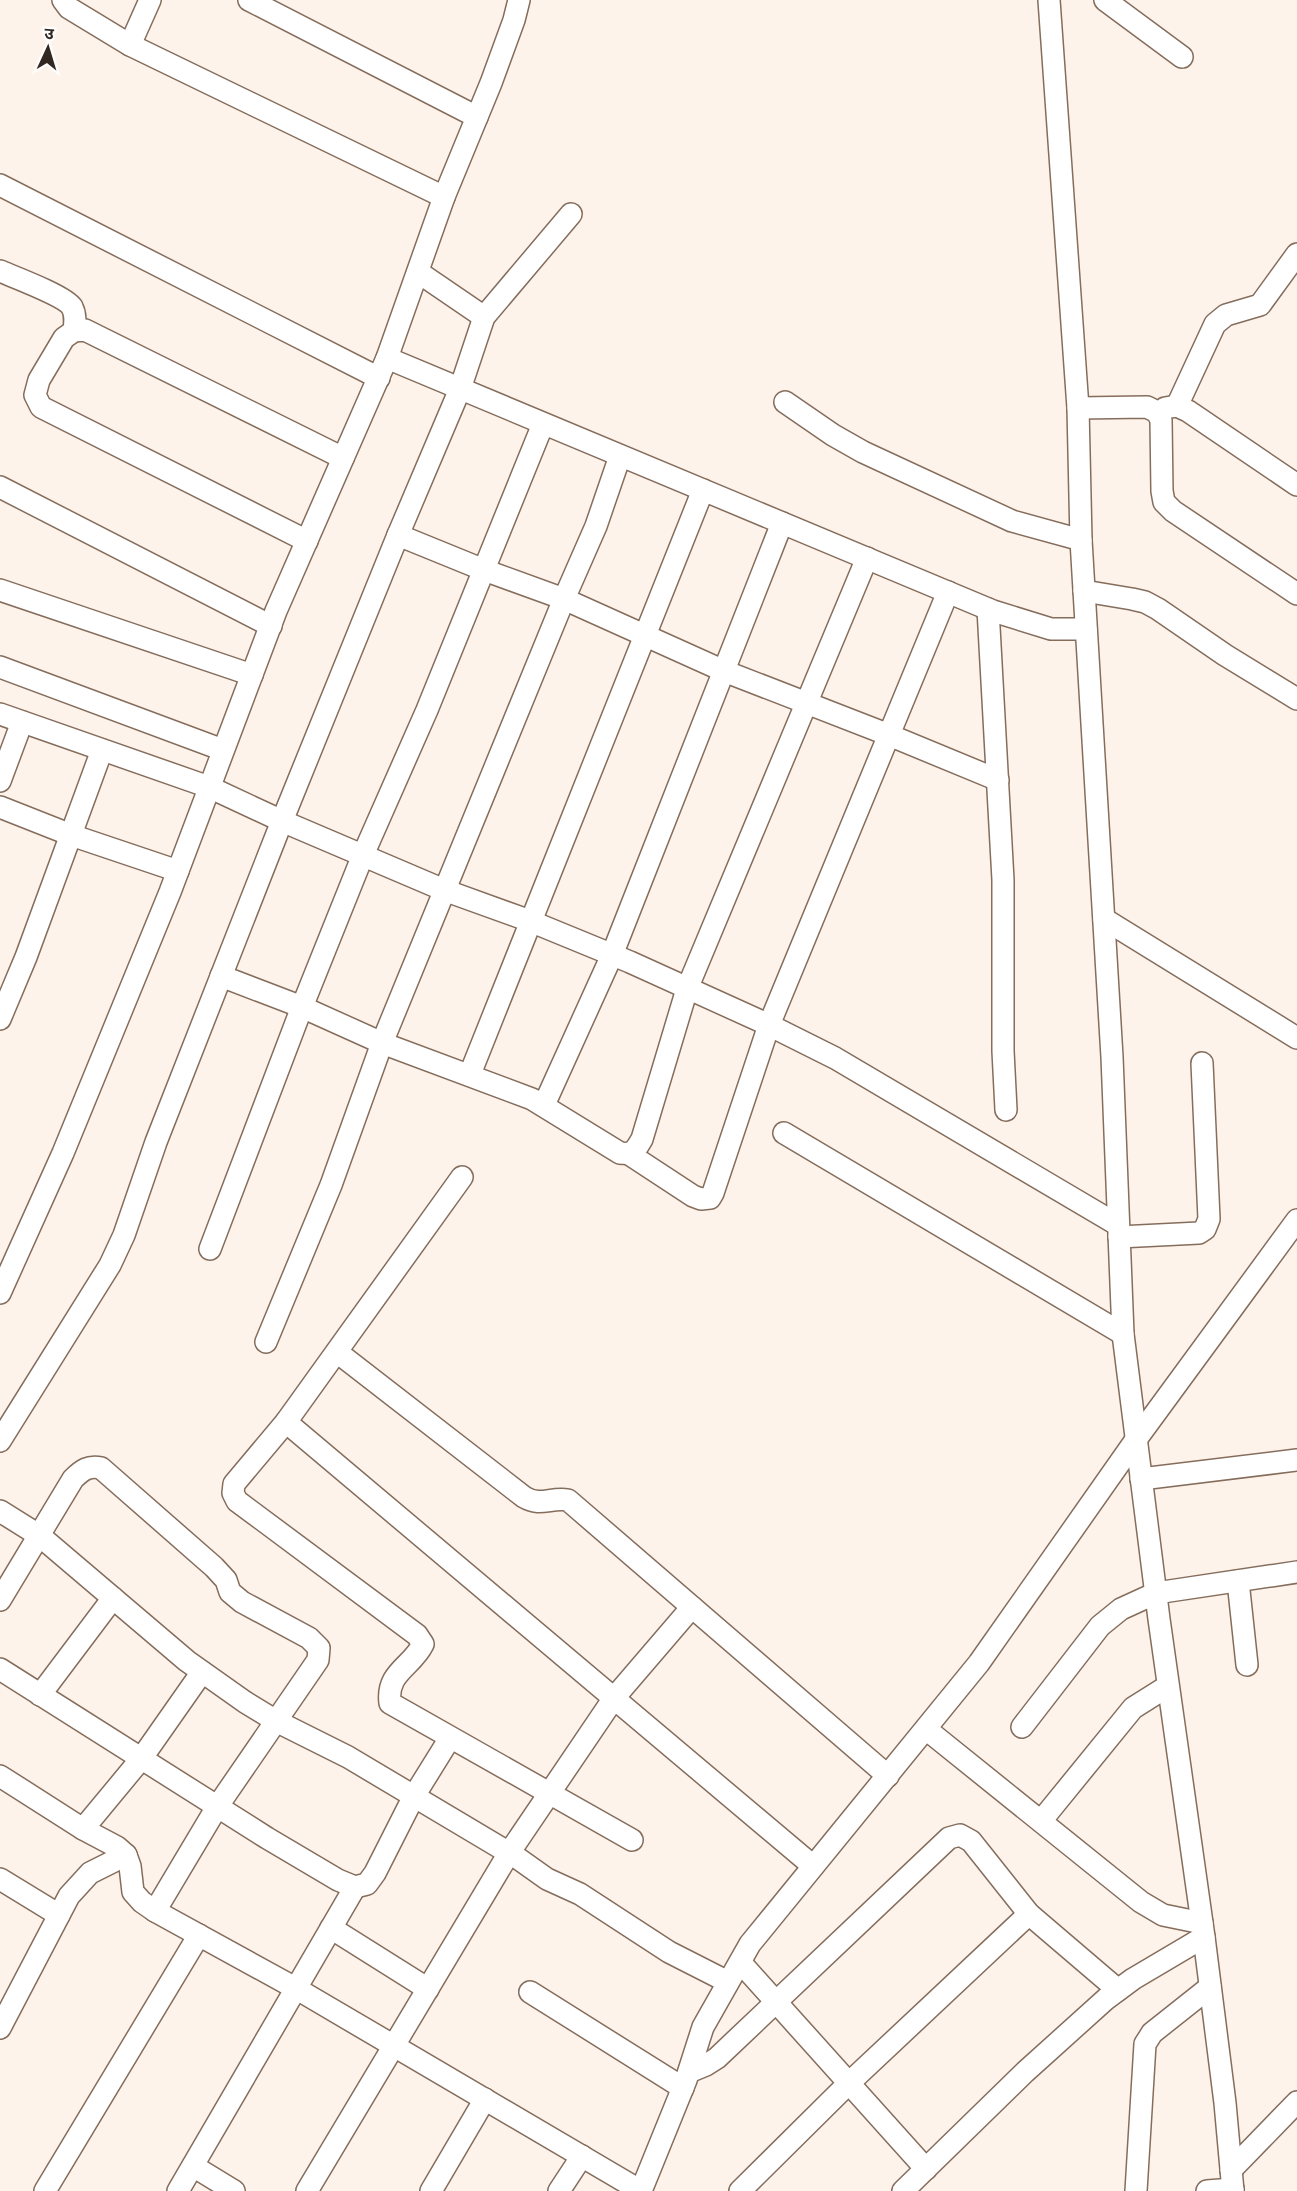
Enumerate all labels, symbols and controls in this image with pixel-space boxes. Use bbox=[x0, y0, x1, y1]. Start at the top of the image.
north arrow bbox=[18, 18, 78, 78]
text: उ bbox=[44, 23, 55, 43]

